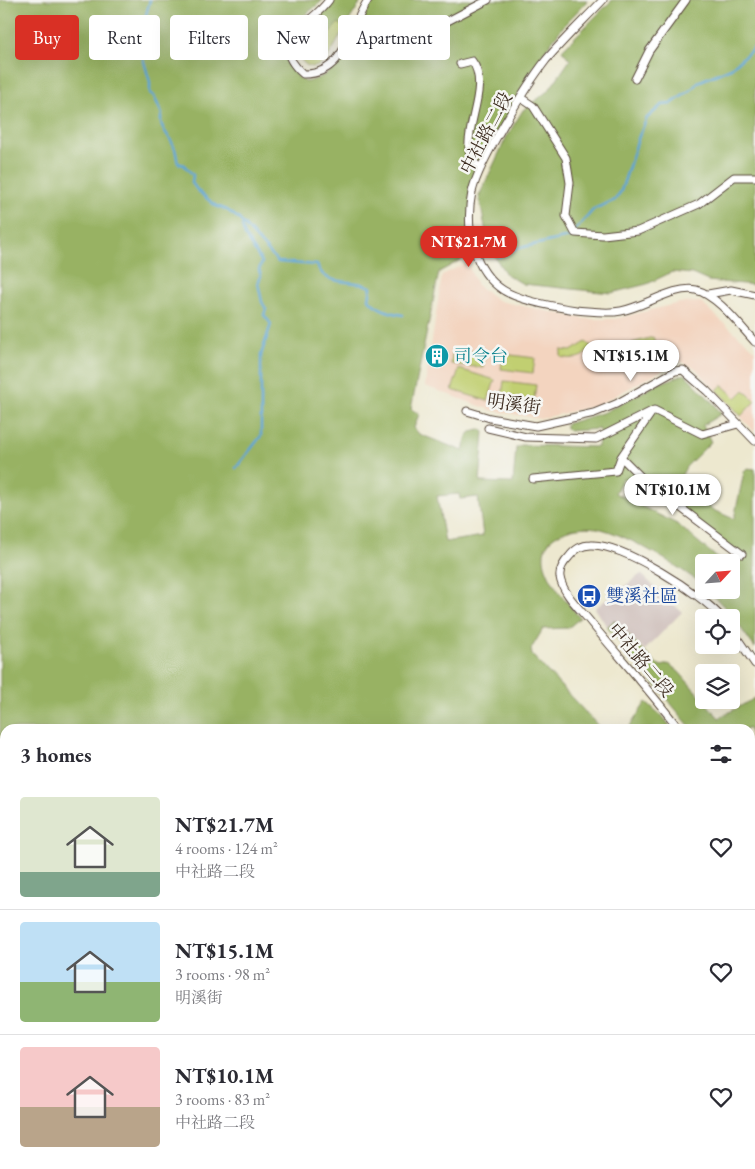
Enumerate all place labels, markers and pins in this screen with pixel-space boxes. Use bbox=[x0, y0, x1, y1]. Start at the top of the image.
pin: NT$21.7M bbox=[417, 226, 521, 268]
pin: NT$15.1M bbox=[579, 340, 683, 382]
building icon: 司令台 bbox=[424, 343, 450, 369]
place label: 司令台 bbox=[454, 344, 508, 367]
pin: NT$10.1M bbox=[621, 474, 725, 516]
bus stop icon: 雙溪社區 bbox=[576, 583, 602, 609]
place label: 雙溪社區 bbox=[606, 584, 678, 607]

